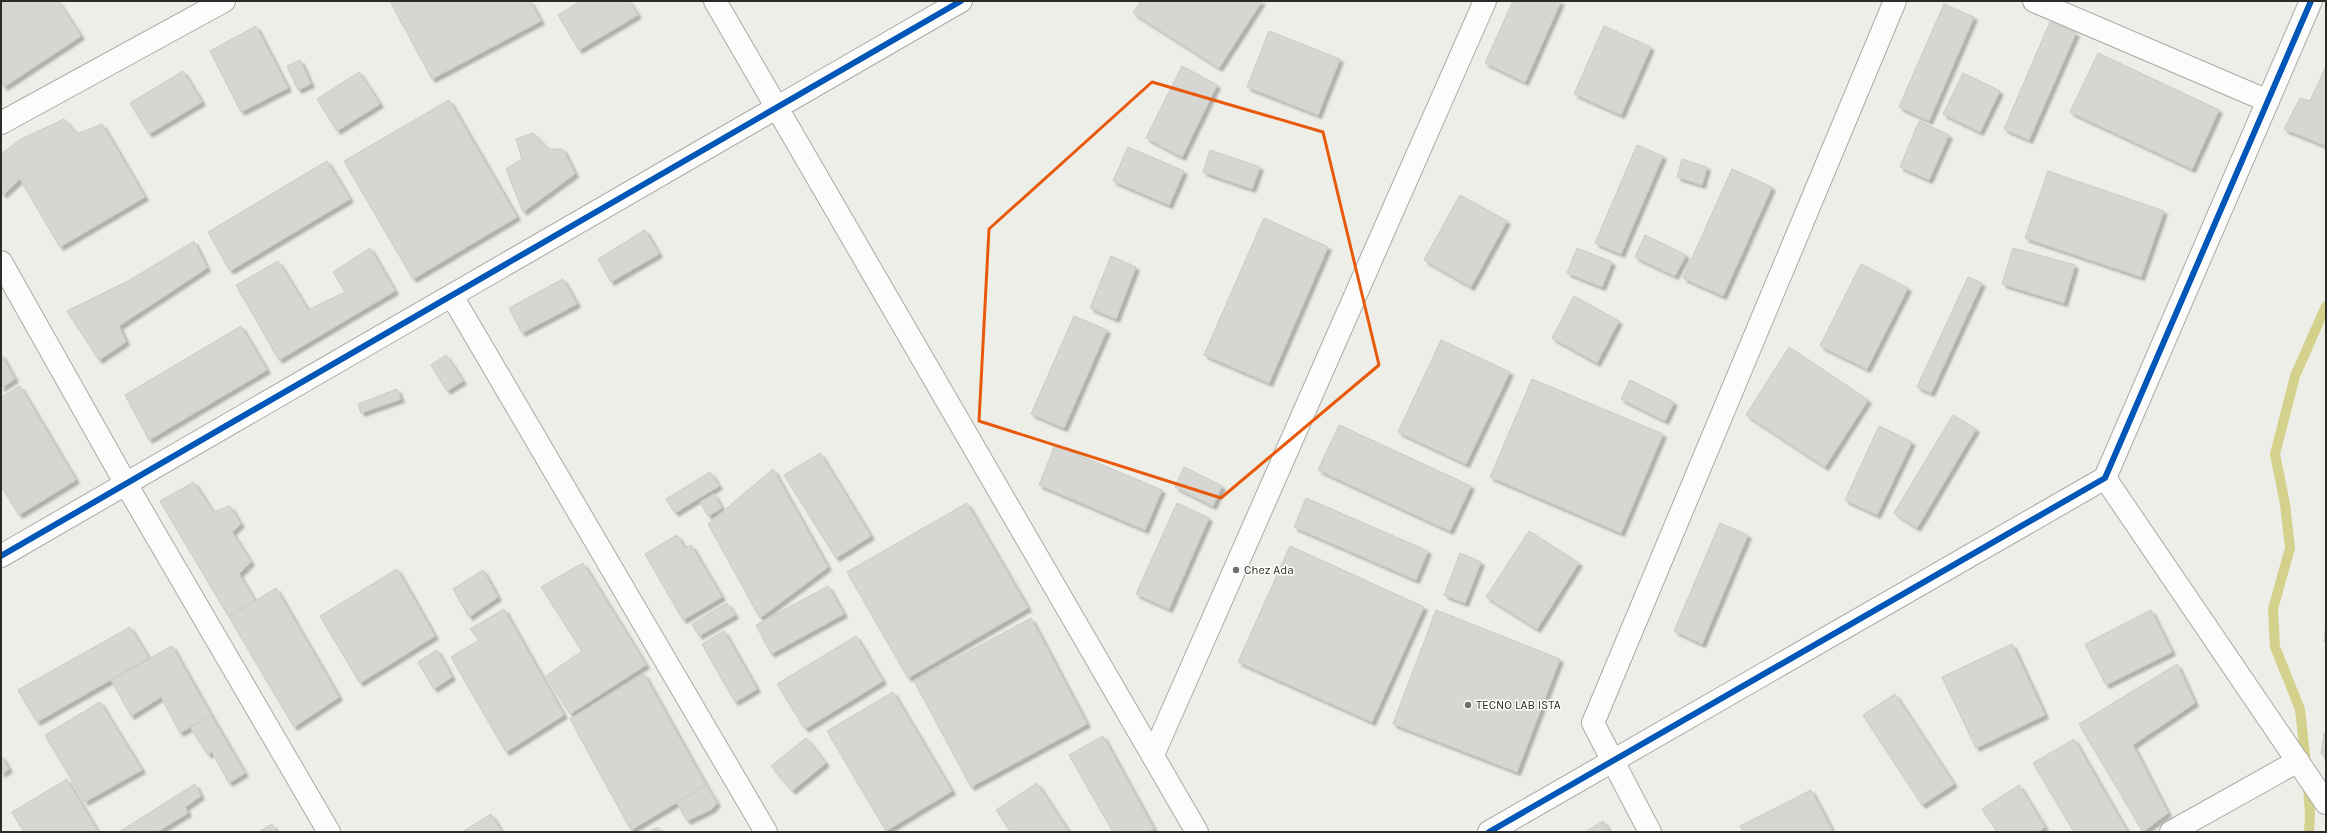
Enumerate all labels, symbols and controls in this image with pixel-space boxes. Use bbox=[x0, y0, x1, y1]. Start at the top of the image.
place label: Chez Ada bbox=[1244, 563, 1294, 577]
marker: Chez Ada bbox=[1231, 565, 1241, 575]
place label: TECNO LAB ISTA bbox=[1476, 698, 1561, 712]
marker: TECNO LAB ISTA bbox=[1463, 700, 1473, 710]

